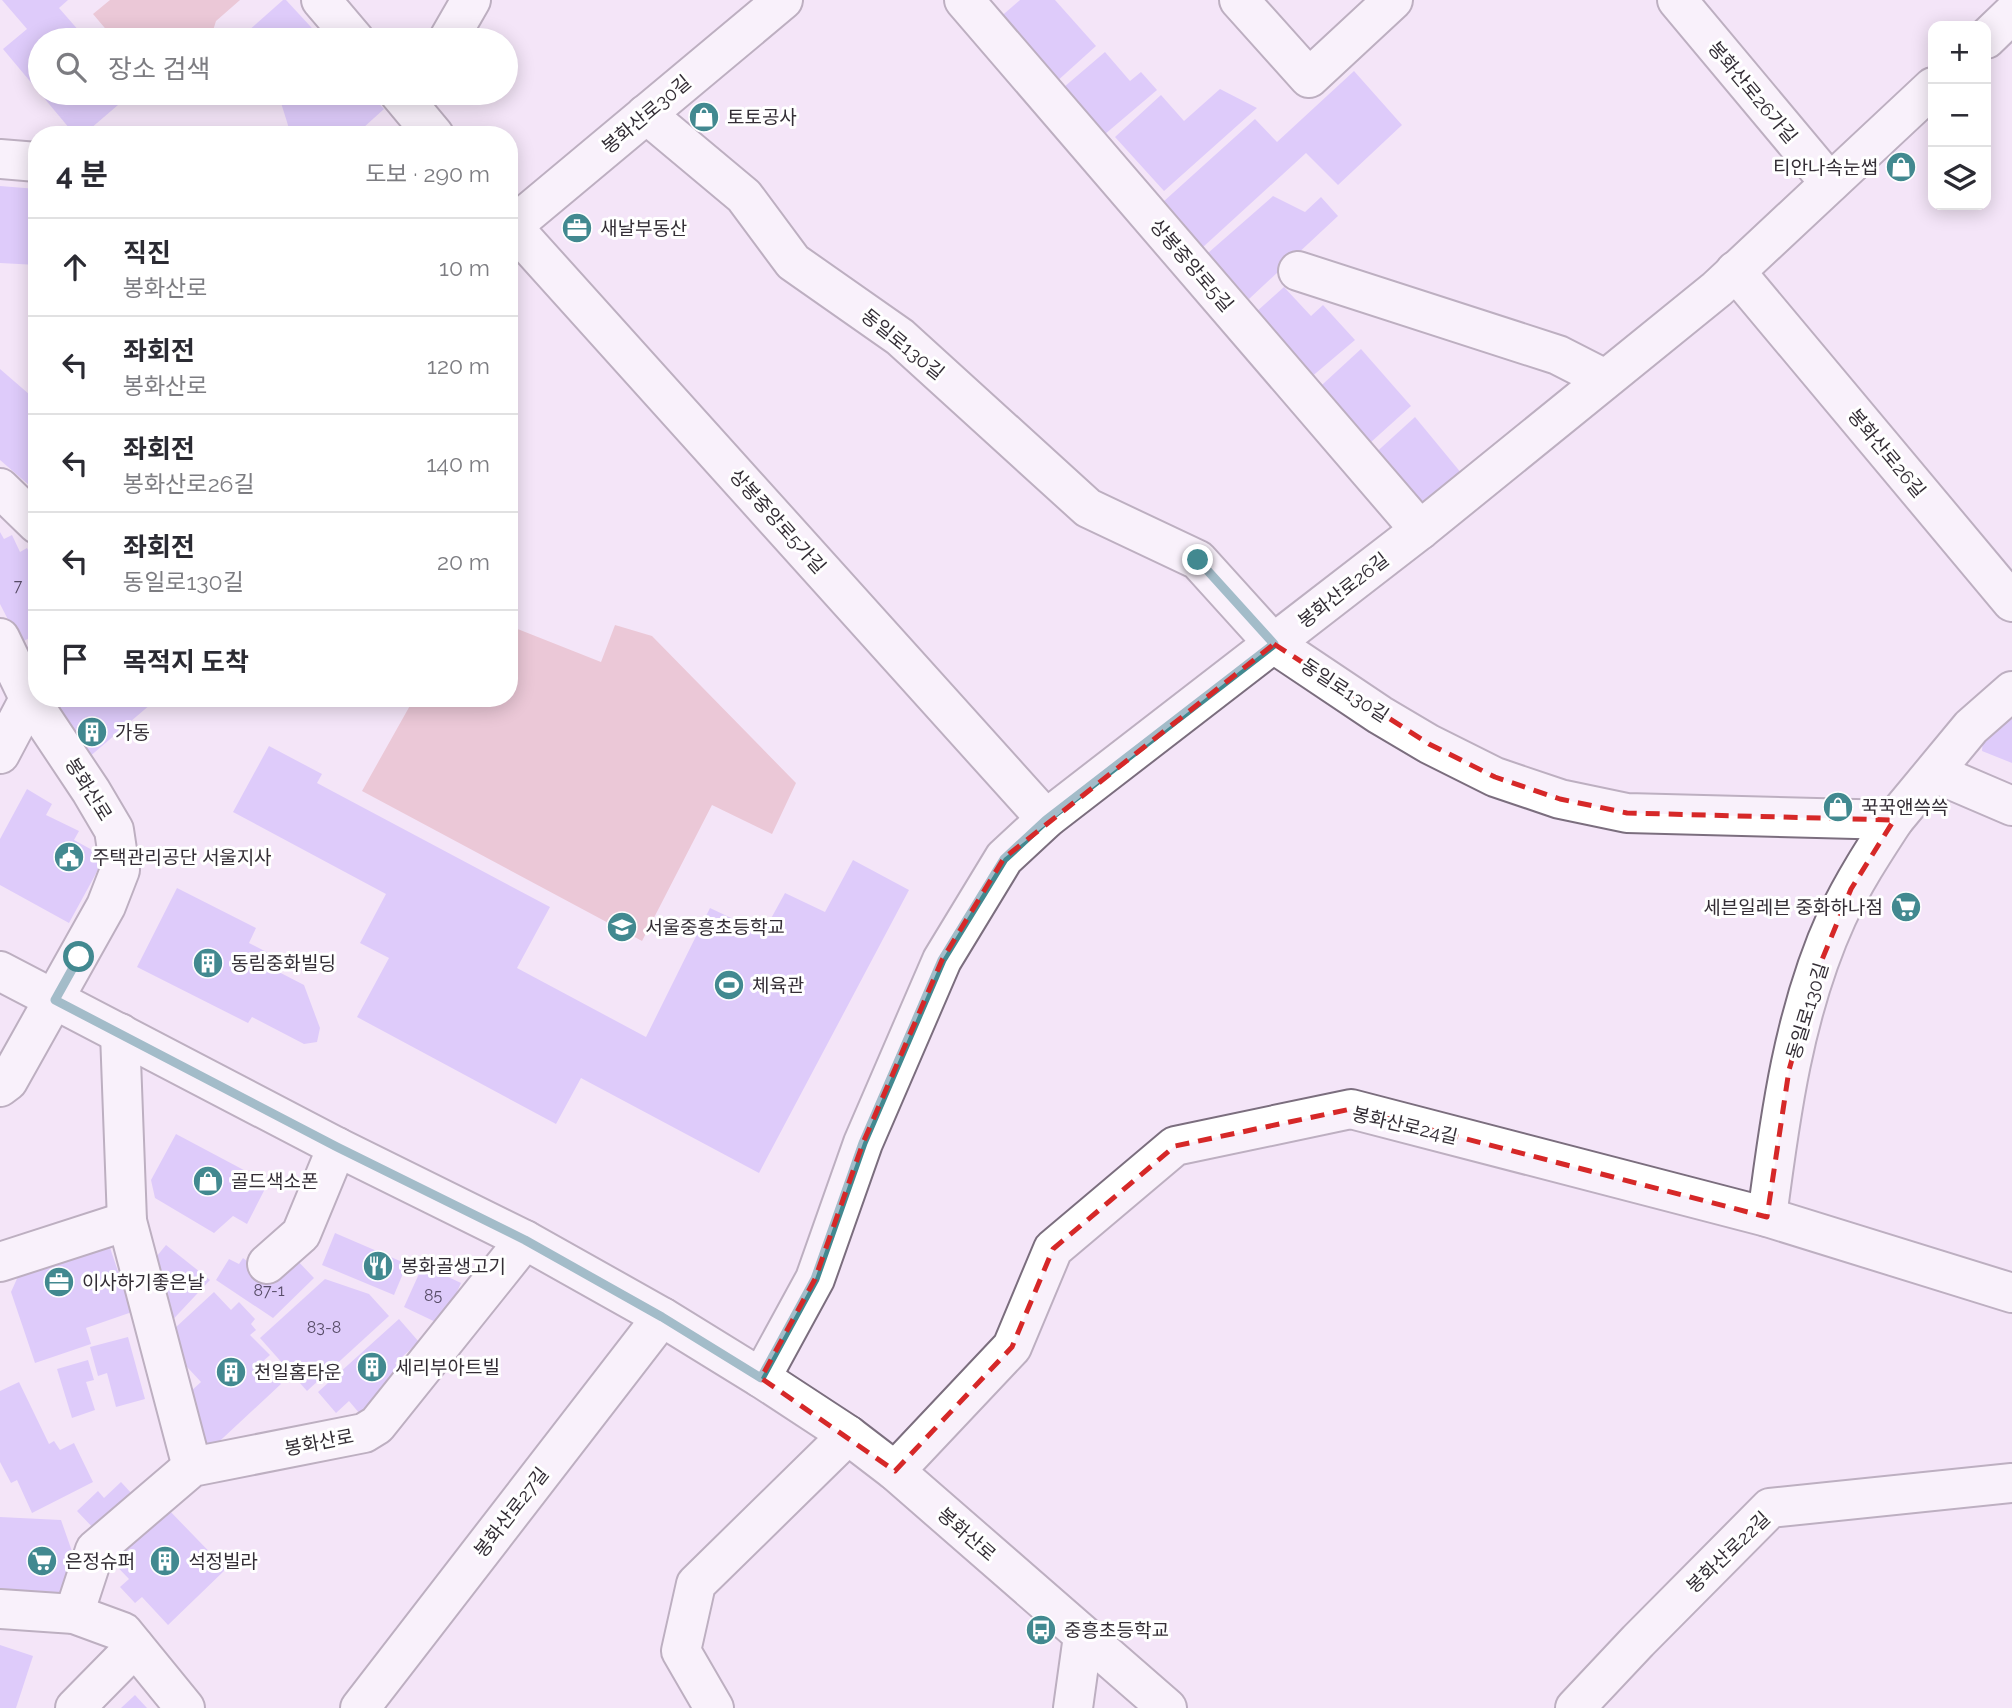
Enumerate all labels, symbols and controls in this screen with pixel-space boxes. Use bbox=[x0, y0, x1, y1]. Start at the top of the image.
map controls bbox=[1928, 21, 1991, 210]
button: + bbox=[1928, 21, 1991, 84]
search box bbox=[28, 28, 518, 105]
street label: 봉화산로26가길 bbox=[1704, 37, 1802, 147]
icon: search bbox=[52, 48, 90, 86]
text: 장소 검색 bbox=[108, 54, 210, 84]
street label: 봉화산로30길 bbox=[597, 70, 695, 158]
button: − bbox=[1928, 84, 1991, 147]
shop icon: 토토공사 bbox=[687, 100, 721, 134]
place label: 토토공사 bbox=[727, 106, 797, 128]
button: layers bbox=[1928, 147, 1991, 210]
shop icon: 티안나속눈썹 bbox=[1884, 150, 1918, 184]
place label: 티안나속눈썹 bbox=[1773, 156, 1878, 178]
text: 4 분 bbox=[56, 157, 108, 192]
text: 도보 · 290 m bbox=[365, 160, 490, 187]
office icon: 새날부동산 bbox=[560, 211, 594, 245]
street label: 상봉중앙로5길 bbox=[1146, 214, 1238, 316]
place label: 새날부동산 bbox=[600, 217, 687, 239]
text: 직진 bbox=[123, 238, 171, 268]
icon: ahead bbox=[56, 248, 94, 286]
text: 10 m bbox=[439, 254, 490, 281]
text: 봉화산로 bbox=[123, 274, 208, 301]
street label: 동일로130길 bbox=[857, 304, 949, 384]
text: 좌회전 bbox=[123, 336, 195, 366]
icon: left bbox=[56, 346, 94, 384]
text: 120 m bbox=[427, 352, 490, 379]
text: 봉화산로 bbox=[123, 372, 208, 399]
street label: 봉화산로26길 bbox=[1844, 404, 1930, 502]
text: 좌회전 bbox=[123, 434, 195, 464]
icon: left bbox=[56, 444, 94, 482]
text: 140 m bbox=[427, 450, 490, 477]
street label: 상봉중앙로5가길 bbox=[725, 464, 831, 578]
text: 봉화산로26길 bbox=[123, 470, 255, 497]
text: 좌회전 bbox=[123, 532, 195, 562]
icon: left bbox=[56, 542, 94, 580]
route end bbox=[1182, 544, 1213, 575]
text: 20 m bbox=[437, 548, 490, 575]
street label: 봉화산로26길 bbox=[1293, 548, 1393, 632]
text: 동일로130길 bbox=[123, 568, 244, 595]
house number: 7 bbox=[14, 576, 23, 595]
icon: arrive bbox=[56, 640, 94, 678]
text: 목적지 도착 bbox=[123, 647, 249, 677]
street label: 동일로130길 bbox=[1297, 654, 1393, 726]
building icon: 가동 bbox=[75, 715, 109, 749]
place label: 가동 bbox=[115, 721, 150, 743]
street label: 봉화산로 bbox=[61, 754, 117, 824]
shop icon: 꾹꾹앤쓱쓱 bbox=[1821, 790, 1855, 824]
place label: 꾹꾹앤쓱쓱 bbox=[1861, 796, 1948, 818]
public building icon: 주택관리공단 서울지사 bbox=[52, 840, 86, 874]
place label: 주택관리공단 서울지사 bbox=[92, 846, 272, 868]
supermarket icon: 세븐일레븐 중화하나점 bbox=[1889, 890, 1923, 924]
place label: 세븐일레븐 중화하나점 bbox=[1703, 896, 1883, 918]
school or university icon: 서울중흥초등학교 bbox=[605, 910, 639, 944]
place label: 서울중흥초등학교 bbox=[645, 916, 785, 938]
route start bbox=[63, 941, 94, 972]
building icon: 동림중화빌딩 bbox=[191, 946, 225, 980]
place label: 동림중화빌딩 bbox=[231, 952, 336, 974]
street label: 동일로130길 bbox=[1782, 960, 1832, 1062]
sports icon: 체육관 bbox=[712, 968, 746, 1002]
place label: 체육관 bbox=[752, 974, 804, 996]
street label: 봉화산로24길 bbox=[1350, 1102, 1460, 1148]
shop icon: 골드색소폰 bbox=[191, 1164, 225, 1198]
place label: 골드색소폰 bbox=[231, 1170, 318, 1192]
restaurant icon: 봉화골생고기 bbox=[361, 1249, 395, 1283]
place label: 봉화골생고기 bbox=[401, 1255, 506, 1277]
office icon: 이사하기좋은날 bbox=[42, 1265, 76, 1299]
place label: 이사하기좋은날 bbox=[82, 1271, 204, 1293]
house number: 87-1 bbox=[253, 1281, 285, 1300]
house number: 85 bbox=[424, 1286, 442, 1305]
house number: 83-8 bbox=[307, 1318, 341, 1337]
building icon: 세리부아트빌 bbox=[355, 1350, 389, 1384]
building icon: 천일홈타운 bbox=[214, 1355, 248, 1389]
place label: 세리부아트빌 bbox=[395, 1356, 500, 1378]
place label: 천일홈타운 bbox=[254, 1361, 341, 1383]
street label: 봉화산로 bbox=[283, 1425, 355, 1459]
street label: 봉화산로27길 bbox=[469, 1463, 553, 1561]
street label: 봉화산로 bbox=[933, 1503, 1001, 1565]
street label: 봉화산로22길 bbox=[1682, 1507, 1774, 1597]
supermarket icon: 은정슈퍼 bbox=[25, 1544, 59, 1578]
building icon: 석정빌라 bbox=[148, 1544, 182, 1578]
place label: 은정슈퍼 bbox=[65, 1550, 135, 1572]
place label: 석정빌라 bbox=[188, 1550, 258, 1572]
bus stop icon: 중흥초등학교 bbox=[1024, 1613, 1058, 1647]
place label: 중흥초등학교 bbox=[1064, 1619, 1169, 1641]

